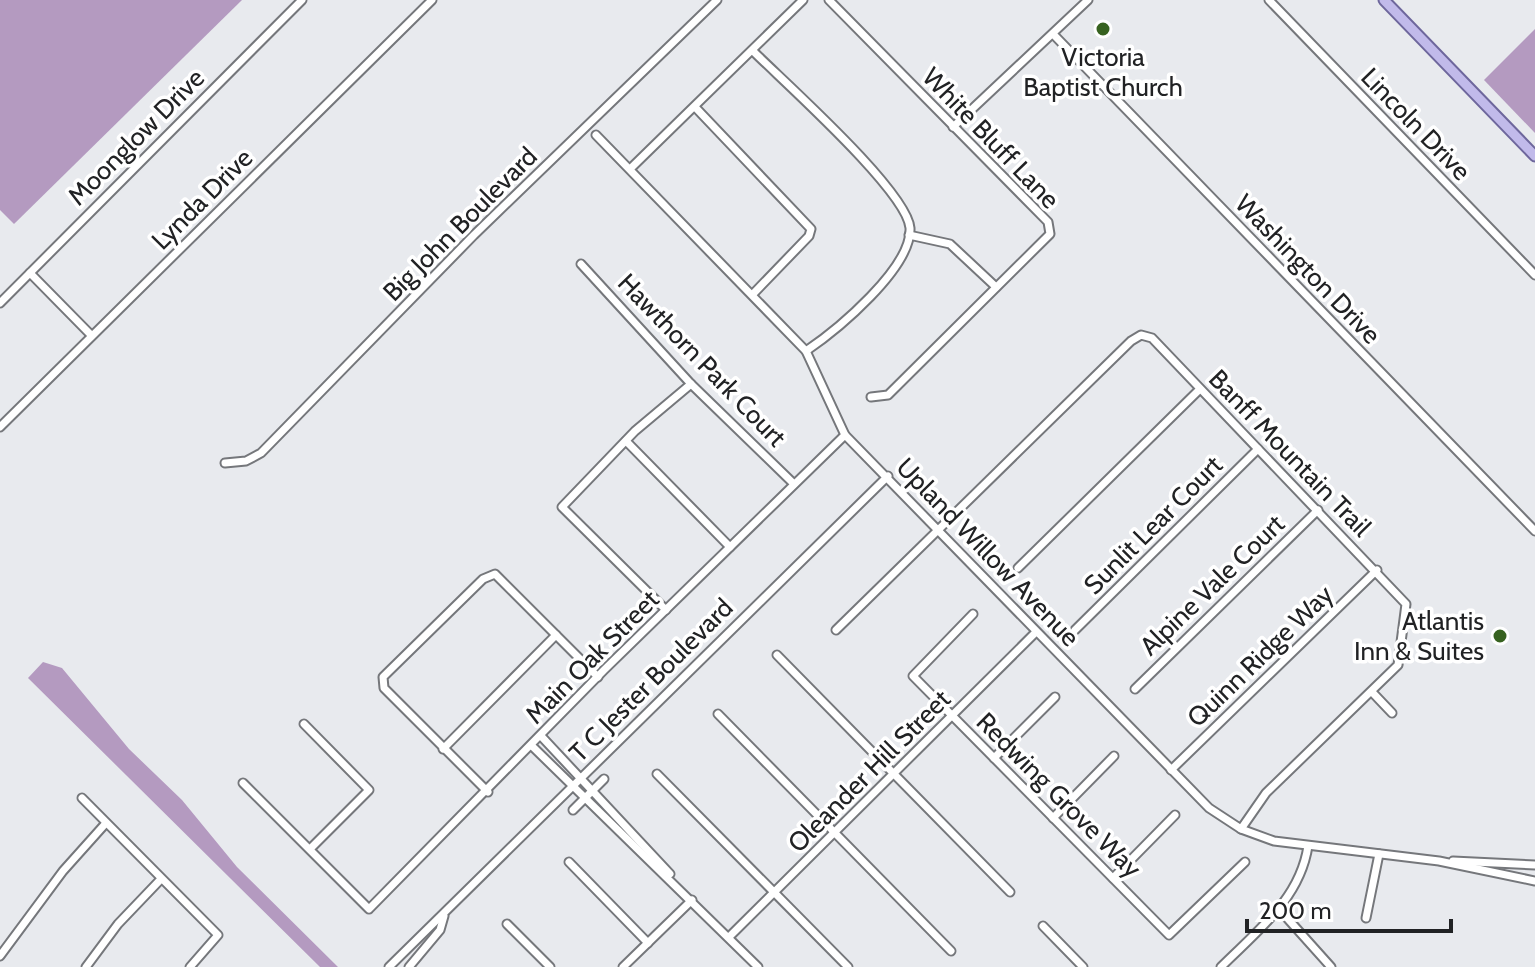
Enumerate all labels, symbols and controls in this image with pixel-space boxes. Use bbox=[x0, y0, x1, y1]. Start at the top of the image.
marker: Victoria Baptist Church bbox=[1094, 20, 1112, 38]
place label: Victoria Baptist Church bbox=[1023, 41, 1183, 103]
street label: White Bluff Lane bbox=[916, 61, 1066, 215]
street label: Lincoln Drive bbox=[1355, 61, 1477, 187]
street label: Moonglow Drive bbox=[61, 62, 211, 212]
street label: Big John Boulevard bbox=[376, 140, 544, 308]
street label: Lynda Drive bbox=[145, 142, 259, 256]
street label: Washington Drive bbox=[1229, 188, 1387, 350]
street label: Hawthorn Park Court bbox=[611, 267, 793, 453]
street label: Banff Mountain Trail bbox=[1202, 363, 1378, 543]
street label: Sunlit Lear Court bbox=[1077, 449, 1229, 601]
street label: Upland Willow Avenue bbox=[890, 451, 1086, 653]
street label: Alpine Vale Court bbox=[1133, 508, 1291, 662]
street label: Quinn Ridge Way bbox=[1180, 578, 1340, 734]
street label: Main Oak Street bbox=[518, 583, 666, 731]
street label: T C Jester Boulevard bbox=[563, 592, 739, 768]
place label: Atlantis Inn & Suites bbox=[1354, 605, 1484, 667]
marker: Atlantis Inn & Suites bbox=[1491, 627, 1509, 645]
street label: Oleander Hill Street bbox=[781, 683, 957, 859]
street label: Redwing Grove Way bbox=[970, 706, 1148, 884]
scale bar bbox=[1247, 883, 1451, 933]
text: 200 m bbox=[1259, 896, 1332, 925]

